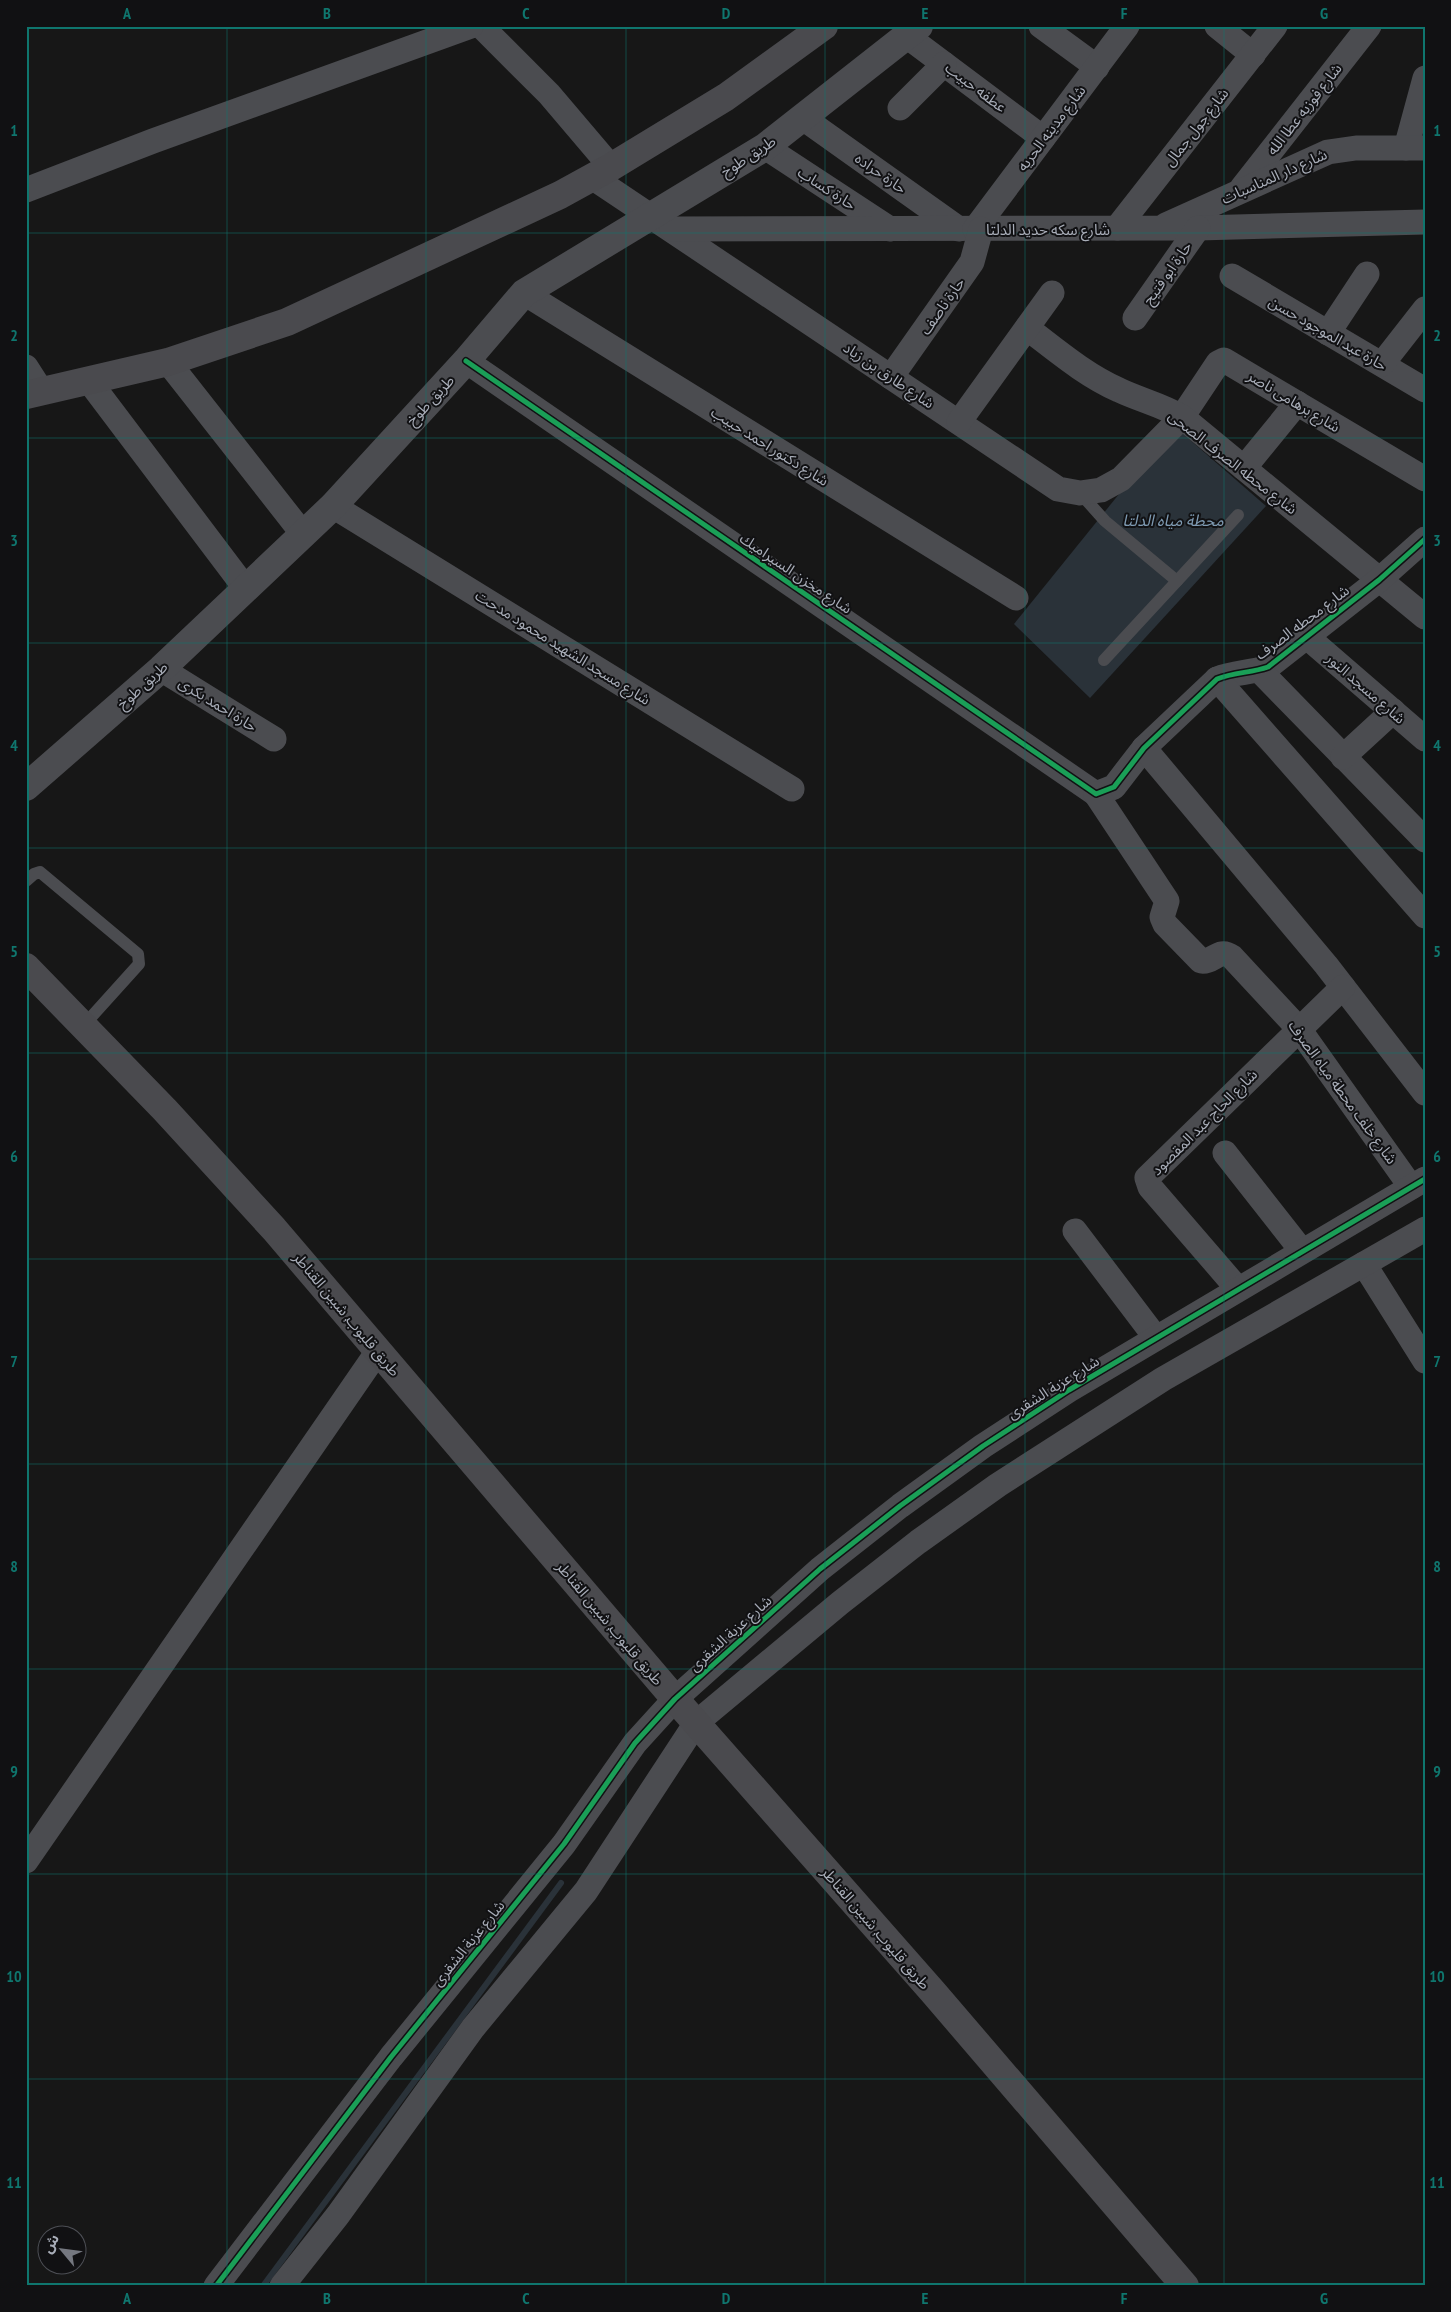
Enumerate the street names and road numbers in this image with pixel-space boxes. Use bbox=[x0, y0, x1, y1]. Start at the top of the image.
street label: عطفه حبيب bbox=[942, 58, 1011, 117]
street label: شارع فوزيه عطا الله bbox=[1262, 59, 1348, 161]
street label: شارع مدينه الحريه bbox=[1013, 81, 1092, 177]
street label: شارع جول جمال bbox=[1160, 84, 1235, 172]
street label: طريق طوخ bbox=[717, 131, 781, 183]
street label: شارع دار المناسبات bbox=[1218, 144, 1331, 211]
street label: حارة حراده bbox=[852, 148, 911, 198]
street label: حارة كساب bbox=[794, 162, 860, 214]
street label: شارع سكه حديد الدلتا bbox=[986, 220, 1110, 242]
street label: حارة ابو فتيح bbox=[1138, 238, 1198, 310]
street label: حارة ناصف bbox=[915, 273, 969, 338]
street label: حارة عبد الموجود حسن bbox=[1266, 291, 1391, 375]
street label: شارع طارق بن زياد bbox=[838, 337, 938, 415]
street label: شارع برهامى ناصر bbox=[1242, 365, 1344, 439]
street label: طريق طوخ bbox=[402, 371, 460, 431]
street label: شارع دكتور احمد حبيب bbox=[706, 402, 833, 493]
street label: شارع محطه الصرف الصحى bbox=[1163, 406, 1301, 521]
street label: شارع مخزن السيراميك bbox=[735, 528, 856, 620]
street label: شارع محطه الصرف bbox=[1251, 580, 1355, 666]
street label: شارع مسجد الشهيد محمود مدحت bbox=[470, 585, 654, 711]
street label: شارع مسجد النور bbox=[1320, 648, 1410, 730]
street label: طريق طوخ bbox=[113, 657, 174, 715]
street label: حارة احمد بكرى bbox=[175, 672, 261, 736]
street label: شارع خلف محطة مياه الصرف bbox=[1282, 1016, 1402, 1170]
street label: شارع الحاج عبد المقصود bbox=[1147, 1065, 1263, 1181]
street label: طريق قليوب, شبين القناطر bbox=[288, 1247, 405, 1381]
street label: شارع عزبة الشقرى bbox=[1003, 1351, 1104, 1425]
street label: طريق قليوب, شبين القناطر bbox=[551, 1556, 668, 1690]
street label: شارع عزبة الشقرى bbox=[685, 1591, 778, 1677]
street label: طريق قليوب, شبين القناطر bbox=[816, 1862, 934, 1994]
street label: شارع عزبة الشقرى bbox=[428, 1896, 511, 1992]

